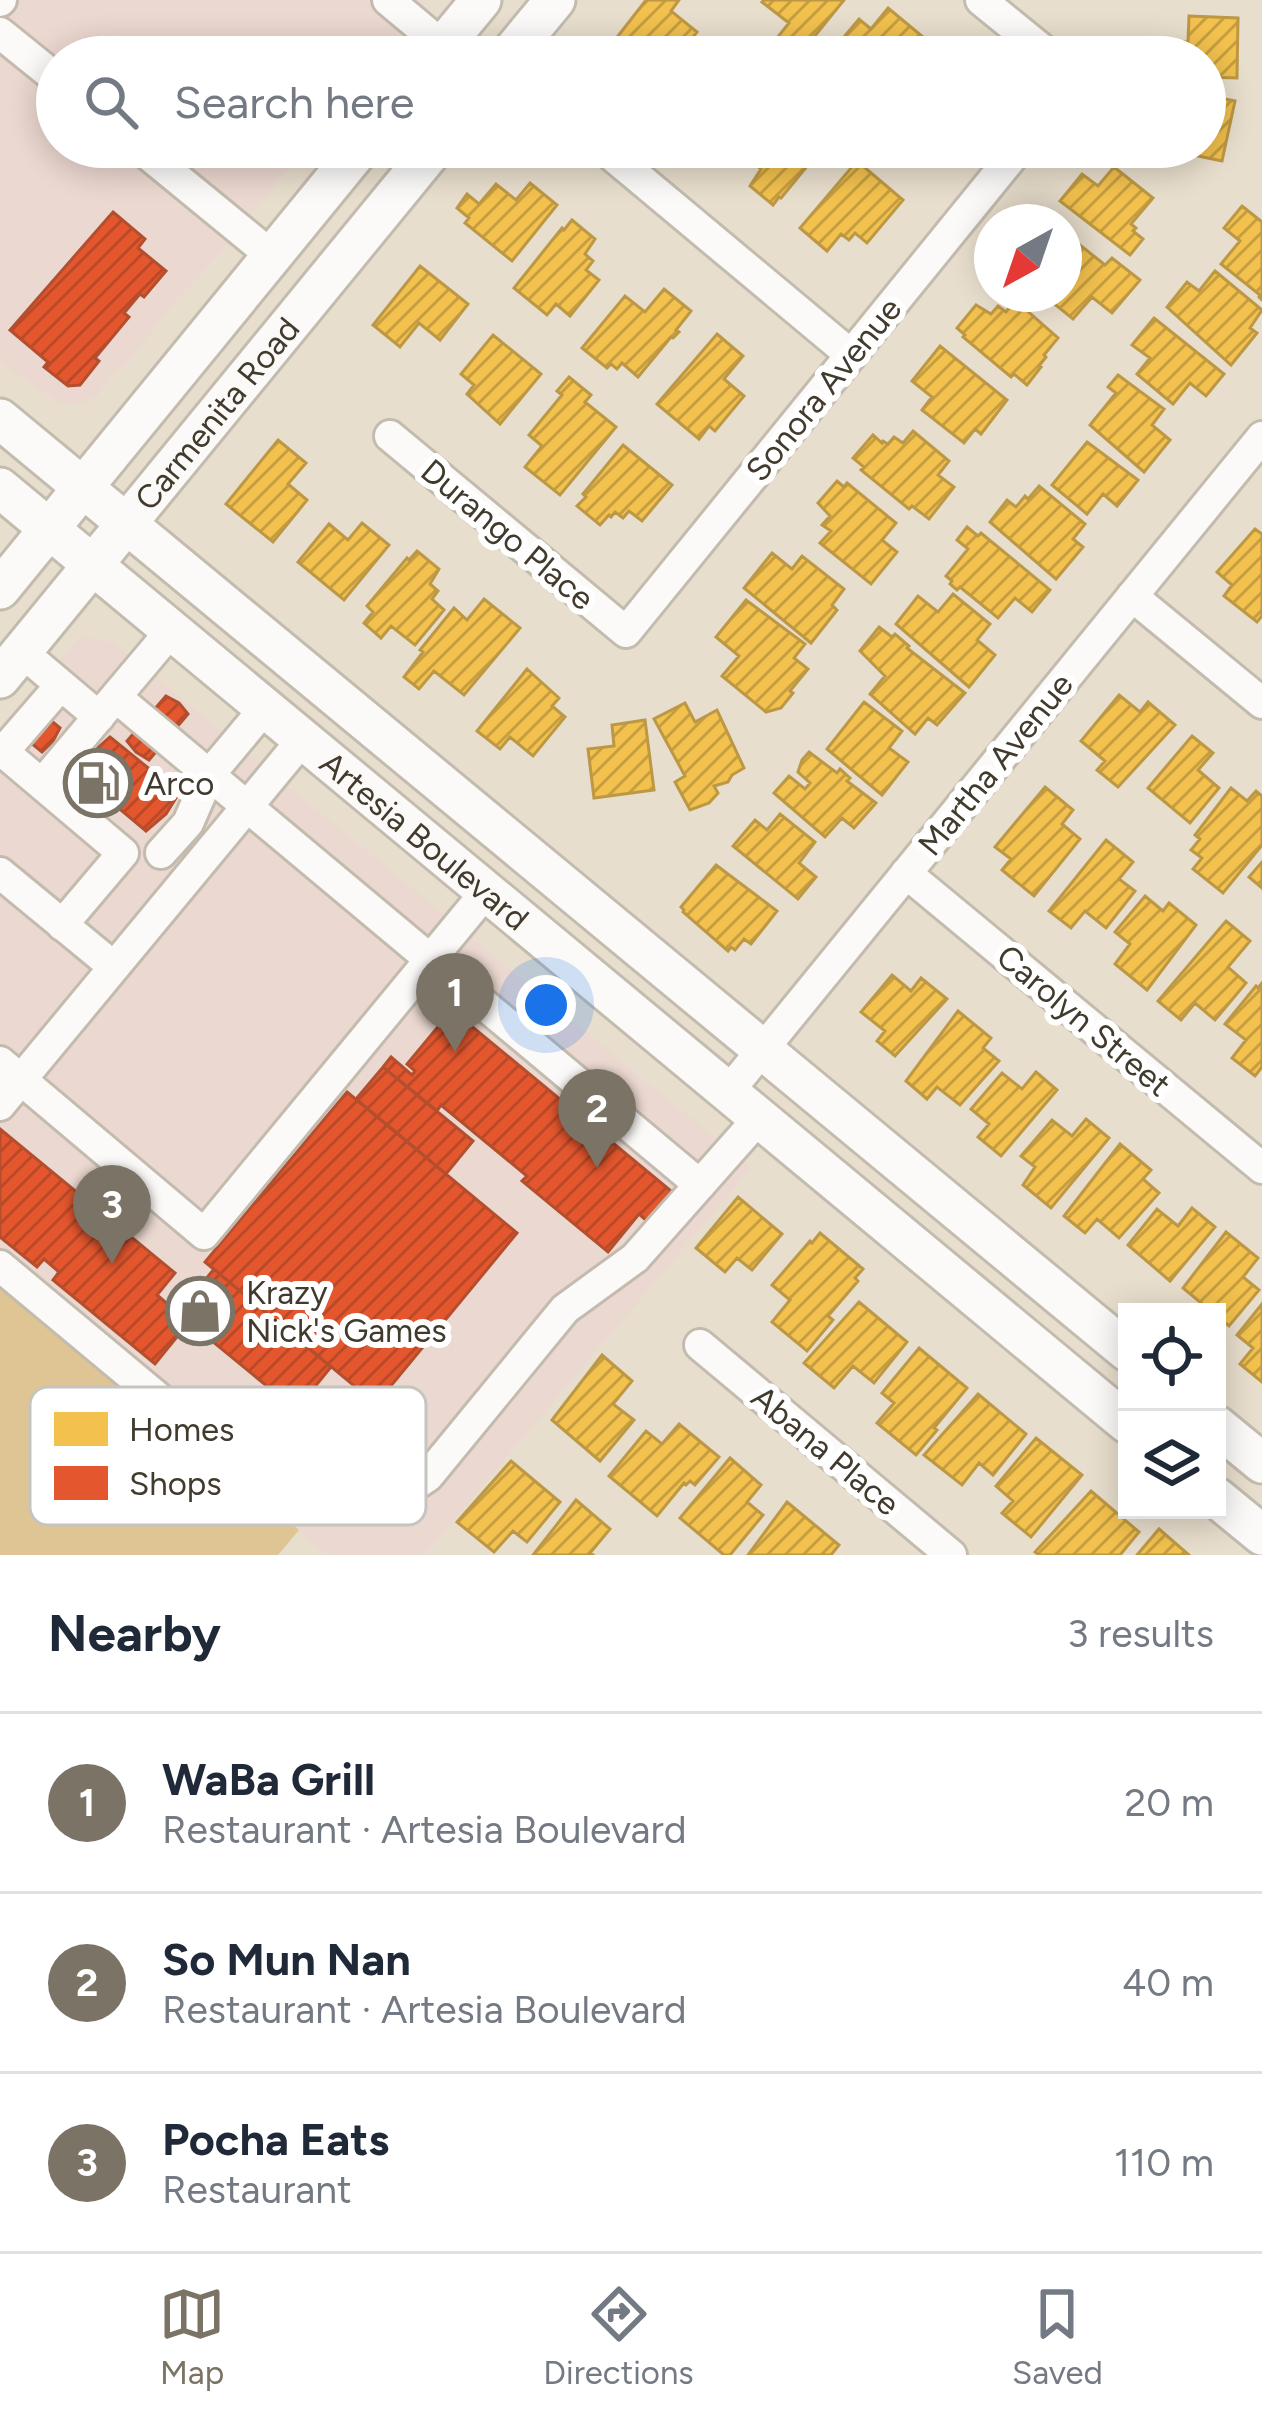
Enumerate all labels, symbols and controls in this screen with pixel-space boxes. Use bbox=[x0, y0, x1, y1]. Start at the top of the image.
search box bbox=[36, 36, 1226, 168]
icon: search bbox=[78, 69, 144, 135]
text: Search here bbox=[174, 75, 414, 129]
north arrow bbox=[974, 204, 1082, 312]
street label: Sonora Avenue bbox=[738, 290, 909, 489]
street label: Carmenita Road bbox=[127, 310, 307, 518]
street label: Durango Place bbox=[413, 451, 602, 618]
street label: Martha Avenue bbox=[910, 665, 1081, 863]
street label: Artesia Boulevard bbox=[313, 743, 537, 938]
fuel station icon: Arco bbox=[63, 748, 133, 818]
place label: Arco bbox=[144, 764, 215, 803]
street label: Carolyn Street bbox=[989, 937, 1178, 1104]
pin: 1 bbox=[416, 953, 494, 1052]
your location bbox=[516, 975, 576, 1035]
pin: 2 bbox=[558, 1069, 636, 1168]
pin: 3 bbox=[73, 1165, 151, 1264]
place label: Krazy Nick's Games bbox=[246, 1273, 447, 1350]
shop icon: Krazy Nick's Games bbox=[165, 1276, 235, 1346]
map controls bbox=[1118, 1303, 1226, 1519]
button: locate bbox=[1118, 1303, 1226, 1411]
street label: Abana Place bbox=[744, 1377, 908, 1523]
legend bbox=[30, 1387, 426, 1525]
text: Homes bbox=[129, 1410, 234, 1449]
button: layers bbox=[1118, 1411, 1226, 1519]
text: Shops bbox=[129, 1464, 222, 1503]
text: Nearby bbox=[48, 1603, 221, 1664]
text: 3 results bbox=[1067, 1610, 1214, 1657]
text: WaBa Grill bbox=[162, 1752, 375, 1806]
text: 1 bbox=[79, 1779, 95, 1826]
text: 20 m bbox=[1124, 1779, 1214, 1826]
text: Restaurant · Artesia Boulevard bbox=[162, 1806, 687, 1853]
text: So Mun Nan bbox=[162, 1932, 411, 1986]
text: 2 bbox=[76, 1959, 98, 2006]
text: 40 m bbox=[1122, 1959, 1214, 2006]
text: Restaurant · Artesia Boulevard bbox=[162, 1986, 687, 2033]
text: Pocha Eats bbox=[162, 2112, 389, 2166]
text: 3 bbox=[76, 2139, 98, 2186]
text: 110 m bbox=[1114, 2139, 1214, 2186]
text: Restaurant bbox=[162, 2166, 352, 2213]
tab: Map bbox=[159, 2281, 225, 2392]
tab: Directions bbox=[543, 2281, 694, 2392]
tab: Saved bbox=[1012, 2281, 1103, 2392]

